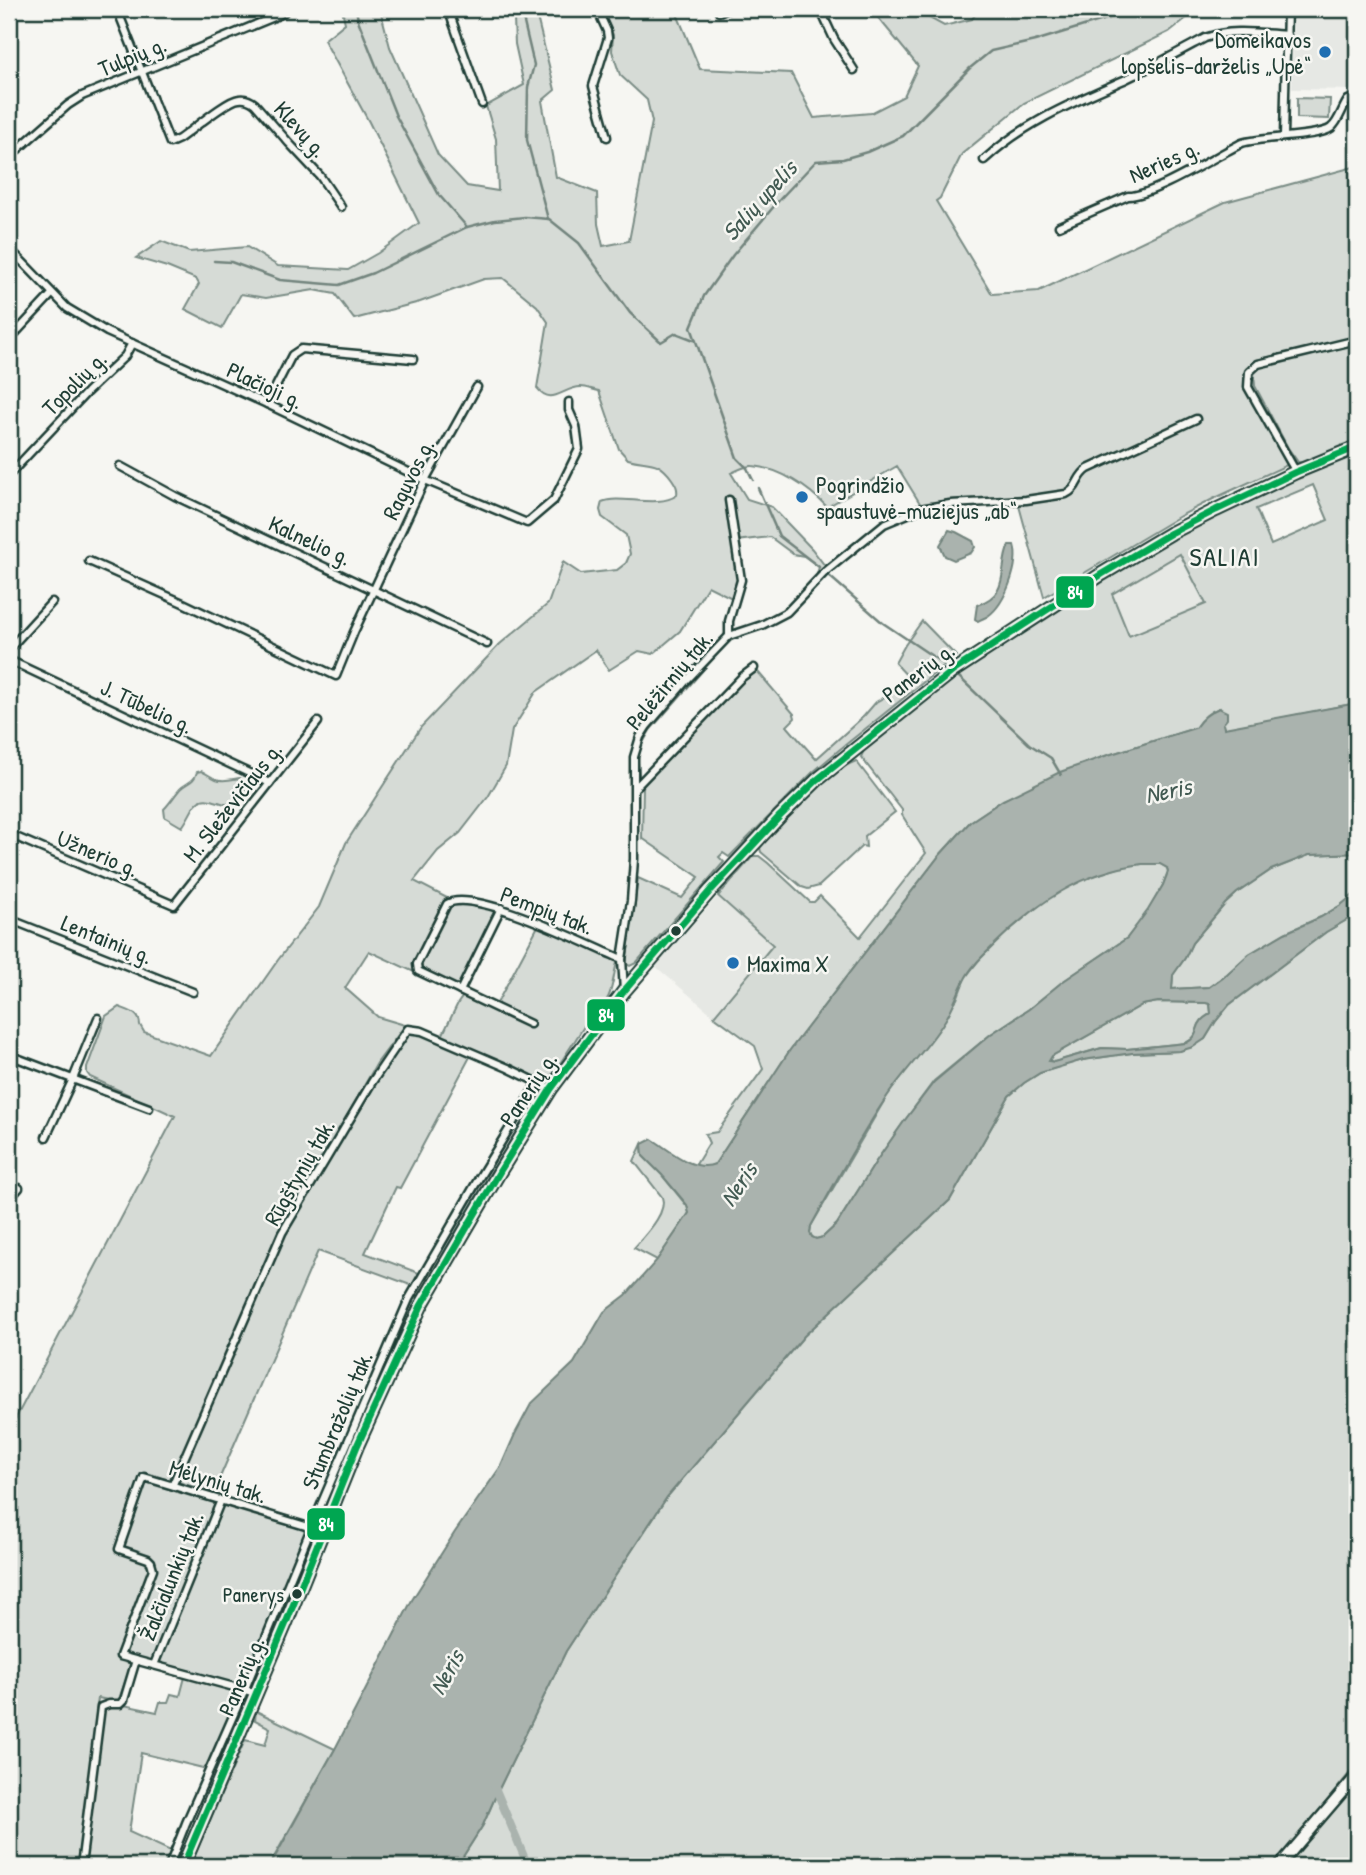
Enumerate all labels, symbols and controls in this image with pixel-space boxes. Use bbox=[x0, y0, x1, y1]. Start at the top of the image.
place label: Domeikavos lopšelis-darželis „Upė“ bbox=[1121, 24, 1311, 81]
street label: Tulpių g. bbox=[93, 28, 171, 84]
marker: Domeikavos lopšelis-darželis „Upė“ bbox=[1317, 44, 1333, 60]
street label: Klevų g. bbox=[267, 94, 335, 164]
street label: Neries g. bbox=[1124, 132, 1204, 190]
water label: Salių upelis bbox=[714, 151, 806, 248]
street label: Topolių g. bbox=[35, 344, 113, 422]
street label: Plačioji g. bbox=[222, 354, 308, 416]
street label: Raguvos g. bbox=[375, 433, 441, 525]
place label: Pogrindžio spaustuvė-muziejus „ab“ bbox=[816, 469, 1017, 526]
marker: Pogrindžio spaustuvė-muziejus „ab“ bbox=[794, 489, 810, 505]
street label: Kalnelio g. bbox=[264, 507, 356, 573]
district label: SALIAI bbox=[1189, 539, 1261, 574]
line badge: 84 bbox=[1055, 575, 1095, 609]
text: 84 bbox=[1067, 579, 1083, 605]
street label: Pelėžirnių tak. bbox=[618, 624, 720, 736]
street label: Panerių g. bbox=[875, 635, 961, 709]
street label: J. Tūbelio g. bbox=[96, 671, 198, 741]
street label: M. Sleževičiaus g. bbox=[175, 735, 289, 869]
water label: Neris bbox=[1142, 769, 1197, 810]
street label: Užnerio g. bbox=[52, 822, 144, 884]
street label: Pempių tak. bbox=[496, 878, 598, 942]
street label: Lentainių g. bbox=[57, 907, 157, 971]
unlabelled marker bbox=[669, 924, 683, 938]
place label: Maxima X bbox=[747, 948, 829, 979]
marker: Maxima X bbox=[725, 955, 741, 971]
line badge: 84 bbox=[586, 998, 626, 1032]
text: 84 bbox=[598, 1002, 614, 1028]
street label: Panerių g. bbox=[492, 1046, 564, 1132]
street label: Rūgštynių tak. bbox=[256, 1113, 342, 1231]
water label: Neris bbox=[712, 1154, 766, 1212]
street label: Stumbražolių tak. bbox=[294, 1346, 380, 1494]
street label: Mėlynių tak. bbox=[166, 1452, 270, 1510]
street label: Žalčialunkių tak. bbox=[131, 1507, 211, 1645]
line badge: 84 bbox=[306, 1507, 346, 1541]
text: 84 bbox=[318, 1511, 334, 1537]
place label: Panerys bbox=[223, 1580, 284, 1609]
marker: Panerys bbox=[290, 1587, 304, 1601]
street label: Panerių g. bbox=[210, 1632, 272, 1720]
water label: Neris bbox=[421, 1642, 473, 1700]

